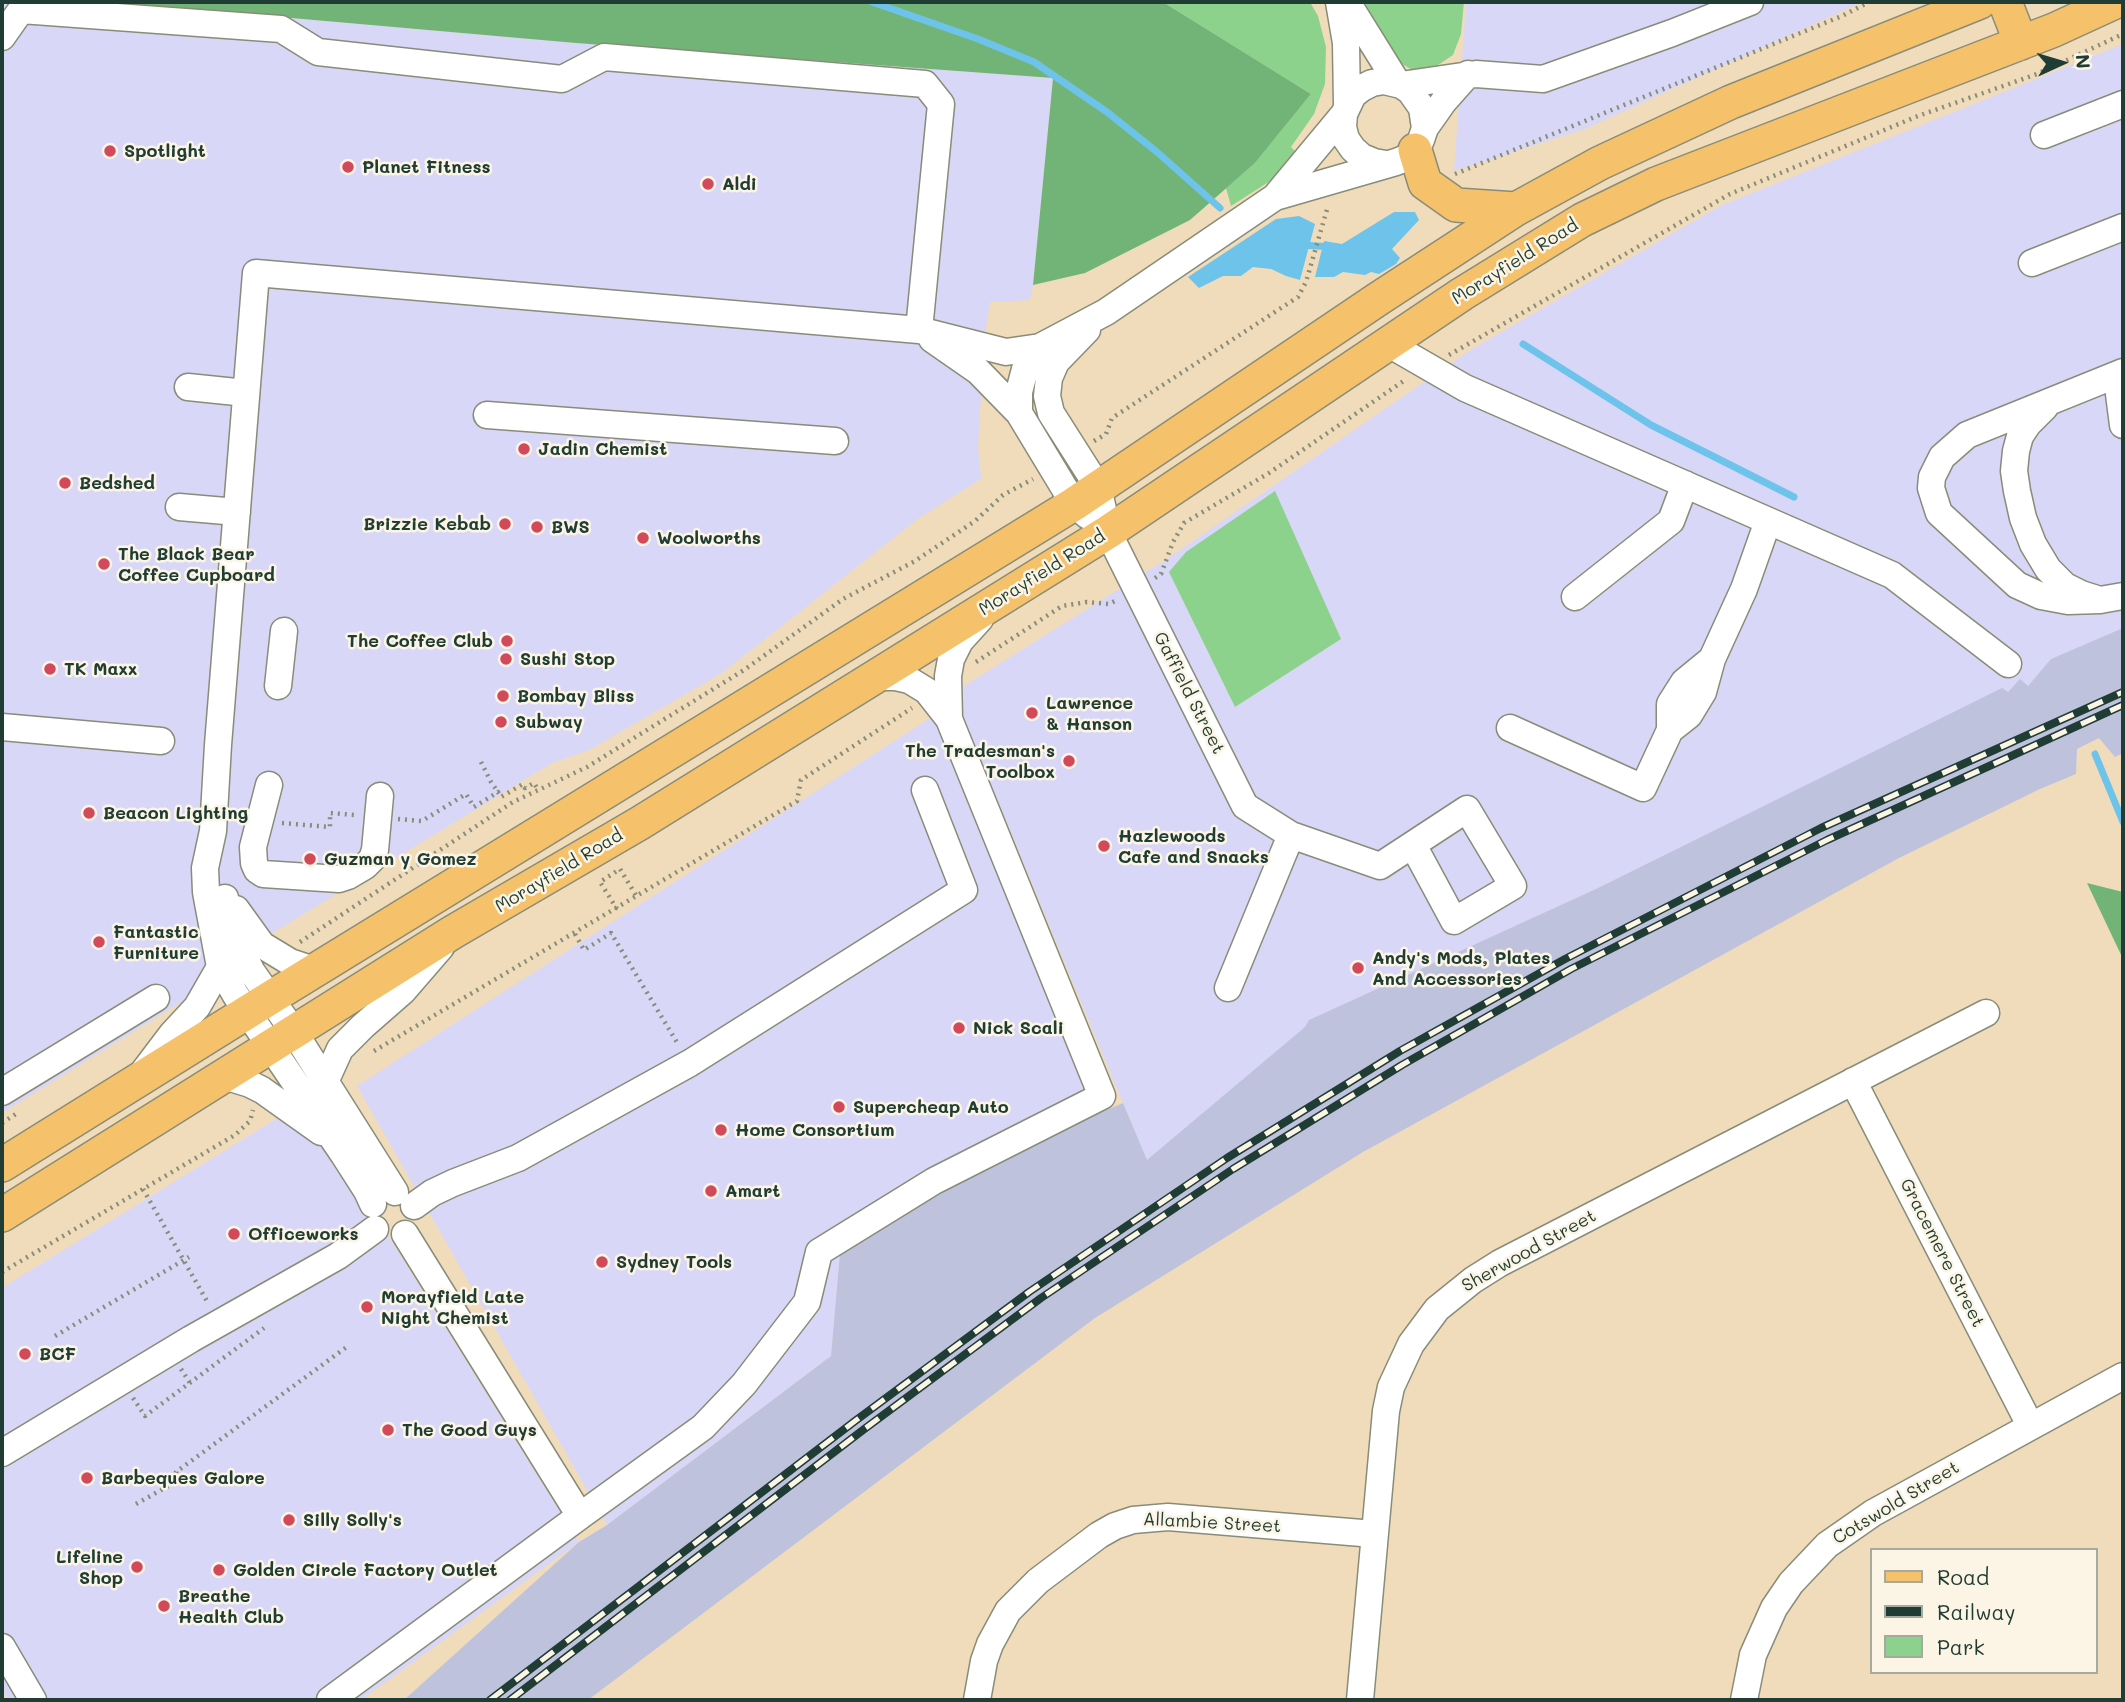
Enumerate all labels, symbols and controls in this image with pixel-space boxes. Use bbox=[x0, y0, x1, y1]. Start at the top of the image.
north arrow bbox=[2027, 28, 2097, 98]
text: N bbox=[2070, 53, 2096, 70]
place label: Spotlight bbox=[124, 140, 206, 162]
marker: Spotlight bbox=[102, 143, 118, 159]
place label: Planet Fitness bbox=[362, 156, 491, 178]
marker: Planet Fitness bbox=[340, 159, 356, 175]
place label: Aldi bbox=[722, 173, 757, 195]
marker: Aldi bbox=[700, 176, 716, 192]
street label: Morayfield Road bbox=[1448, 214, 1582, 310]
place label: Jadin Chemist bbox=[538, 438, 667, 460]
marker: Jadin Chemist bbox=[516, 441, 532, 457]
place label: Bedshed bbox=[79, 472, 155, 494]
marker: Bedshed bbox=[57, 475, 73, 491]
place label: Brizzie Kebab bbox=[363, 513, 491, 535]
marker: Brizzie Kebab bbox=[497, 516, 513, 532]
place label: BWS bbox=[551, 516, 590, 538]
marker: BWS bbox=[529, 519, 545, 535]
street label: Morayfield Road bbox=[975, 525, 1109, 621]
place label: Woolworths bbox=[657, 527, 761, 549]
marker: Woolworths bbox=[635, 530, 651, 546]
place label: The Black Bear Coffee Cupboard bbox=[118, 543, 275, 586]
marker: The Black Bear Coffee Cupboard bbox=[96, 556, 112, 572]
street label: Gaffield Street bbox=[1149, 628, 1229, 758]
place label: The Coffee Club bbox=[347, 630, 493, 652]
marker: The Coffee Club bbox=[499, 633, 515, 649]
place label: Sushi Stop bbox=[520, 648, 615, 670]
marker: Sushi Stop bbox=[498, 651, 514, 667]
place label: TK Maxx bbox=[64, 658, 138, 680]
marker: TK Maxx bbox=[42, 661, 58, 677]
place label: Bombay Bliss bbox=[517, 685, 634, 707]
marker: Bombay Bliss bbox=[495, 688, 511, 704]
place label: Lawrence & Hanson bbox=[1046, 692, 1133, 734]
marker: Lawrence & Hanson bbox=[1024, 705, 1040, 721]
place label: Subway bbox=[515, 711, 583, 733]
marker: Subway bbox=[493, 714, 509, 730]
place label: The Tradesman's Toolbox bbox=[905, 740, 1055, 782]
marker: The Tradesman's Toolbox bbox=[1061, 753, 1077, 769]
place label: Beacon Lighting bbox=[103, 802, 248, 824]
marker: Beacon Lighting bbox=[81, 805, 97, 821]
street label: Morayfield Road bbox=[491, 824, 627, 918]
place label: Hazlewoods Cafe and Snacks bbox=[1118, 825, 1269, 868]
marker: Hazlewoods Cafe and Snacks bbox=[1096, 838, 1112, 854]
place label: Guzman y Gomez bbox=[324, 848, 477, 870]
marker: Guzman y Gomez bbox=[302, 851, 318, 867]
place label: Fantastic Furniture bbox=[113, 921, 199, 964]
marker: Fantastic Furniture bbox=[91, 934, 107, 950]
place label: Andy's Mods, Plates And Accessories bbox=[1372, 947, 1550, 990]
marker: Andy's Mods, Plates And Accessories bbox=[1350, 960, 1366, 976]
place label: Nick Scali bbox=[973, 1017, 1064, 1039]
marker: Nick Scali bbox=[951, 1020, 967, 1036]
place label: Supercheap Auto bbox=[853, 1096, 1009, 1118]
marker: Supercheap Auto bbox=[831, 1099, 847, 1115]
place label: Home Consortium bbox=[735, 1119, 895, 1141]
marker: Home Consortium bbox=[713, 1122, 729, 1138]
street label: Gracemere Street bbox=[1895, 1175, 1989, 1331]
place label: Amart bbox=[725, 1180, 780, 1202]
marker: Amart bbox=[703, 1183, 719, 1199]
street label: Sherwood Street bbox=[1458, 1205, 1600, 1297]
place label: Officeworks bbox=[248, 1223, 359, 1245]
marker: Officeworks bbox=[226, 1226, 242, 1242]
place label: Sydney Tools bbox=[616, 1251, 732, 1273]
marker: Sydney Tools bbox=[594, 1254, 610, 1270]
place label: Morayfield Late Night Chemist bbox=[381, 1286, 524, 1328]
marker: Morayfield Late Night Chemist bbox=[359, 1299, 375, 1315]
place label: BCF bbox=[39, 1343, 76, 1365]
marker: BCF bbox=[17, 1346, 33, 1362]
place label: The Good Guys bbox=[402, 1419, 537, 1441]
marker: The Good Guys bbox=[380, 1422, 396, 1438]
street label: Cotswold Street bbox=[1829, 1457, 1963, 1549]
place label: Barbeques Galore bbox=[101, 1467, 265, 1489]
marker: Barbeques Galore bbox=[79, 1470, 95, 1486]
place label: Silly Solly's bbox=[303, 1509, 402, 1531]
street label: Allambie Street bbox=[1142, 1509, 1282, 1537]
marker: Silly Solly's bbox=[281, 1512, 297, 1528]
place label: Lifeline Shop bbox=[56, 1546, 123, 1588]
legend bbox=[1870, 1548, 2097, 1674]
marker: Lifeline Shop bbox=[129, 1559, 145, 1575]
place label: Golden Circle Factory Outlet bbox=[233, 1559, 498, 1581]
marker: Golden Circle Factory Outlet bbox=[211, 1562, 227, 1578]
text: Road bbox=[1937, 1563, 1989, 1590]
place label: Breathe Health Club bbox=[178, 1585, 284, 1628]
marker: Breathe Health Club bbox=[156, 1598, 172, 1614]
text: Railway bbox=[1937, 1598, 2016, 1625]
text: Park bbox=[1937, 1633, 1985, 1660]

